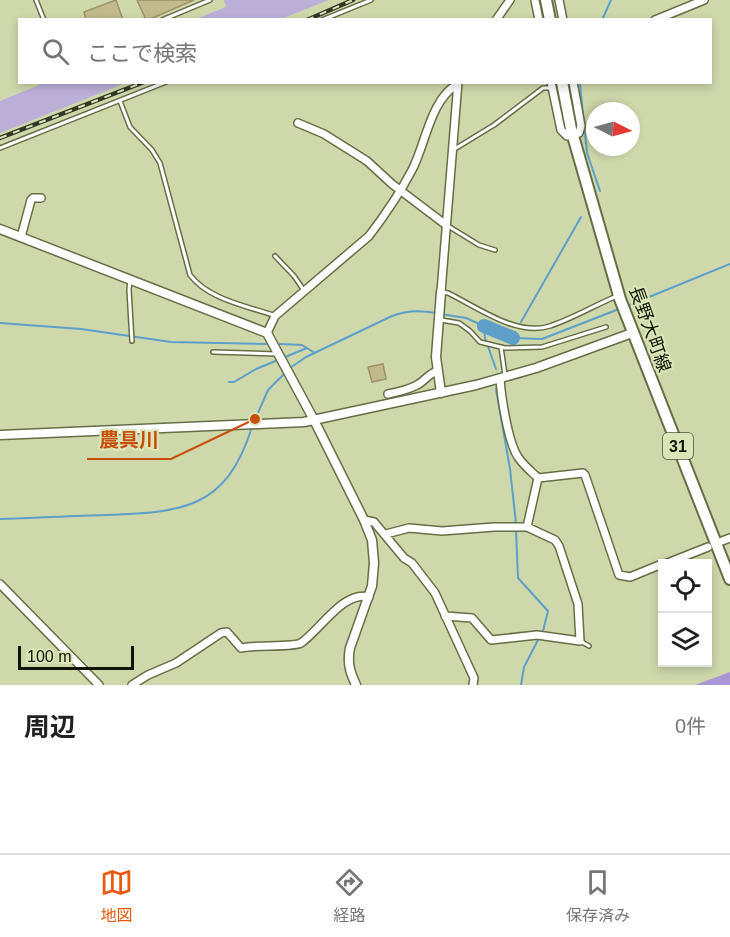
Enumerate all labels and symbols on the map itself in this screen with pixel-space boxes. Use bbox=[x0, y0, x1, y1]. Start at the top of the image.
north arrow bbox=[586, 102, 640, 156]
street label: 長野大町線 bbox=[625, 283, 675, 375]
callout: 農具川 bbox=[87, 421, 171, 459]
text: 農具川 bbox=[99, 429, 159, 451]
road number: 31 bbox=[663, 433, 693, 459]
scale bar bbox=[18, 643, 134, 670]

